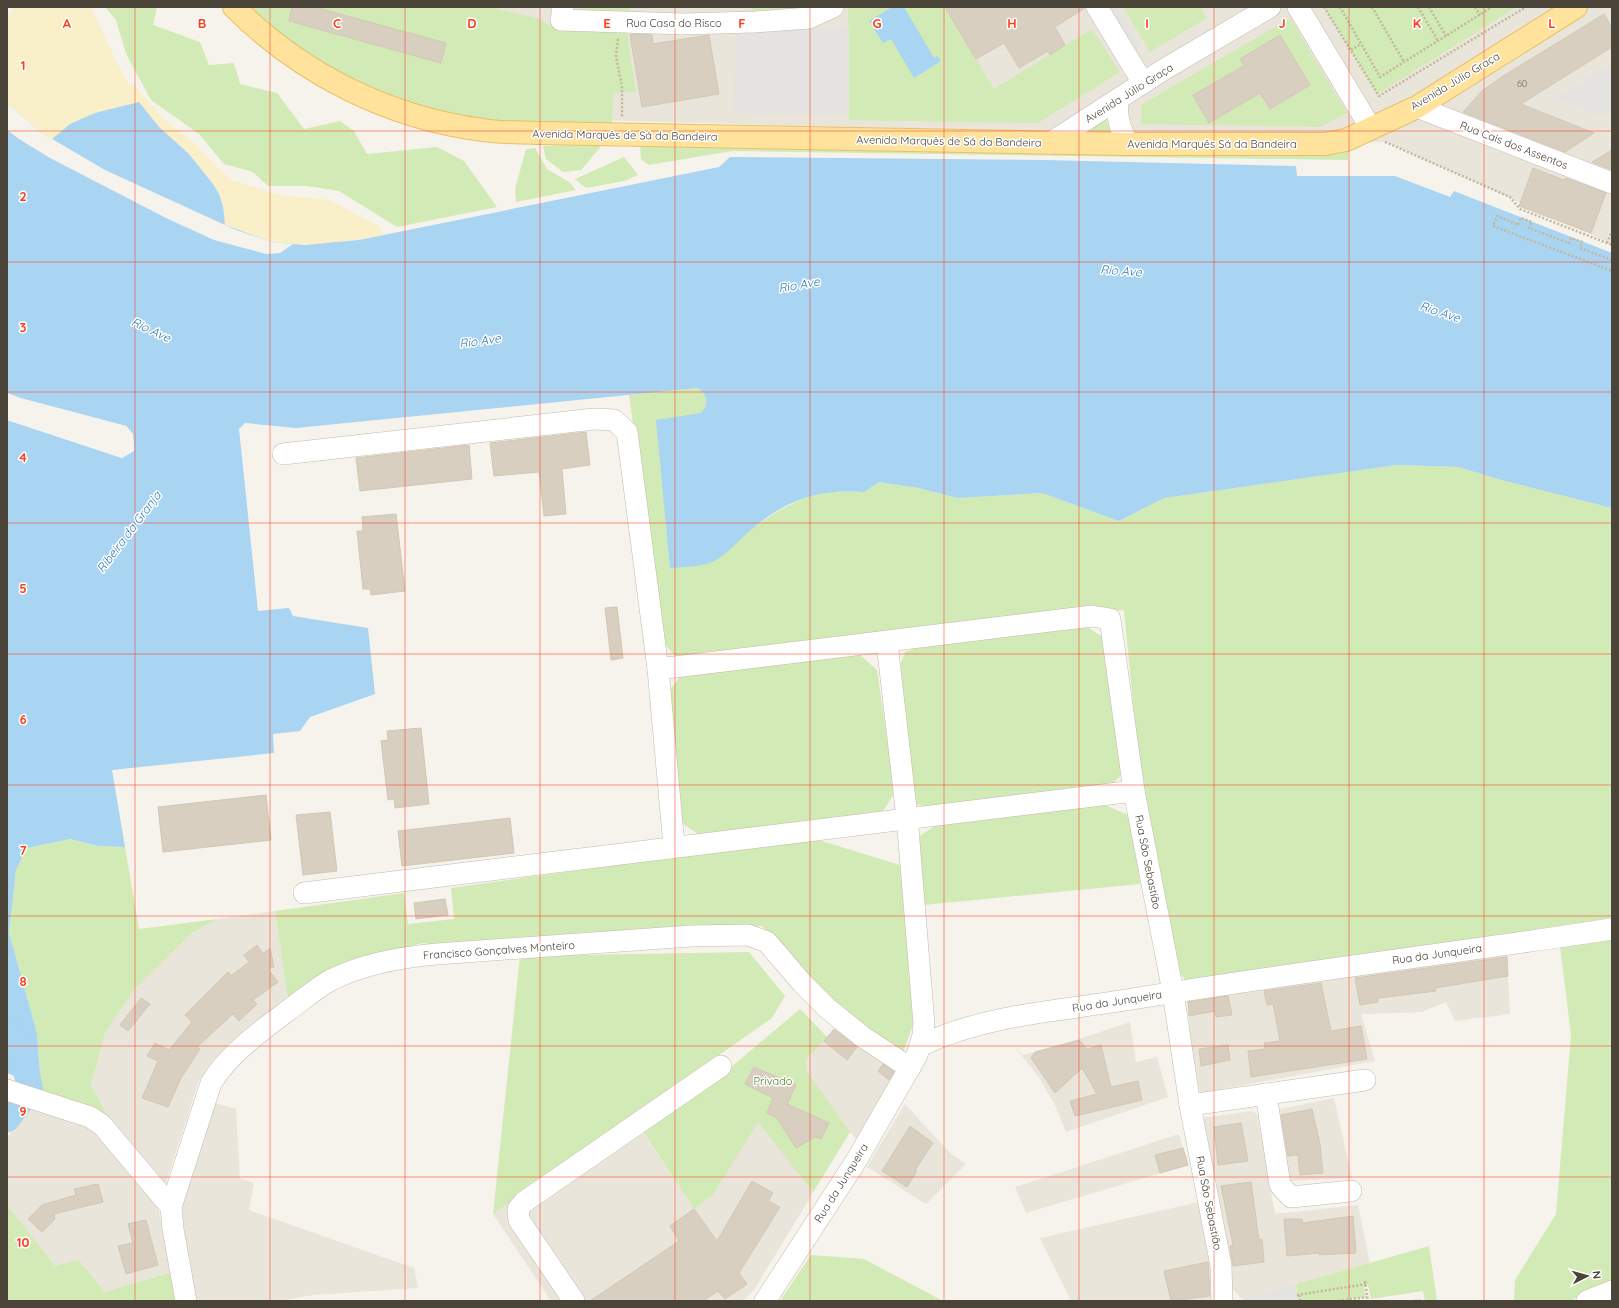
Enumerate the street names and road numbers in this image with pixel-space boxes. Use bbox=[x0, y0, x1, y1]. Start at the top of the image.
street label: Rua Casa do Risco bbox=[626, 16, 722, 30]
street label: Avenida Júlio Graça bbox=[1408, 49, 1502, 113]
street label: Avenida Júlio Graça bbox=[1082, 60, 1176, 126]
street label: Rua Cais dos Assentos bbox=[1458, 118, 1570, 172]
street label: Avenida Marquês de Sá da Bandeira bbox=[532, 126, 718, 144]
street label: Avenida Marquês de Sá da Bandeira bbox=[856, 132, 1042, 150]
street label: Avenida Marquês Sá da Bandeira bbox=[1127, 137, 1297, 151]
street label: Rua São Sebastião bbox=[1132, 814, 1164, 911]
street label: Francisco Gonçalves Monteiro bbox=[423, 938, 576, 962]
street label: Rua da Junqueira bbox=[1391, 941, 1483, 967]
street label: Rua da Junqueira bbox=[1071, 987, 1163, 1015]
street label: Rua da Junqueira bbox=[811, 1141, 871, 1225]
street label: Rua São Sebastião bbox=[1193, 1155, 1225, 1252]

